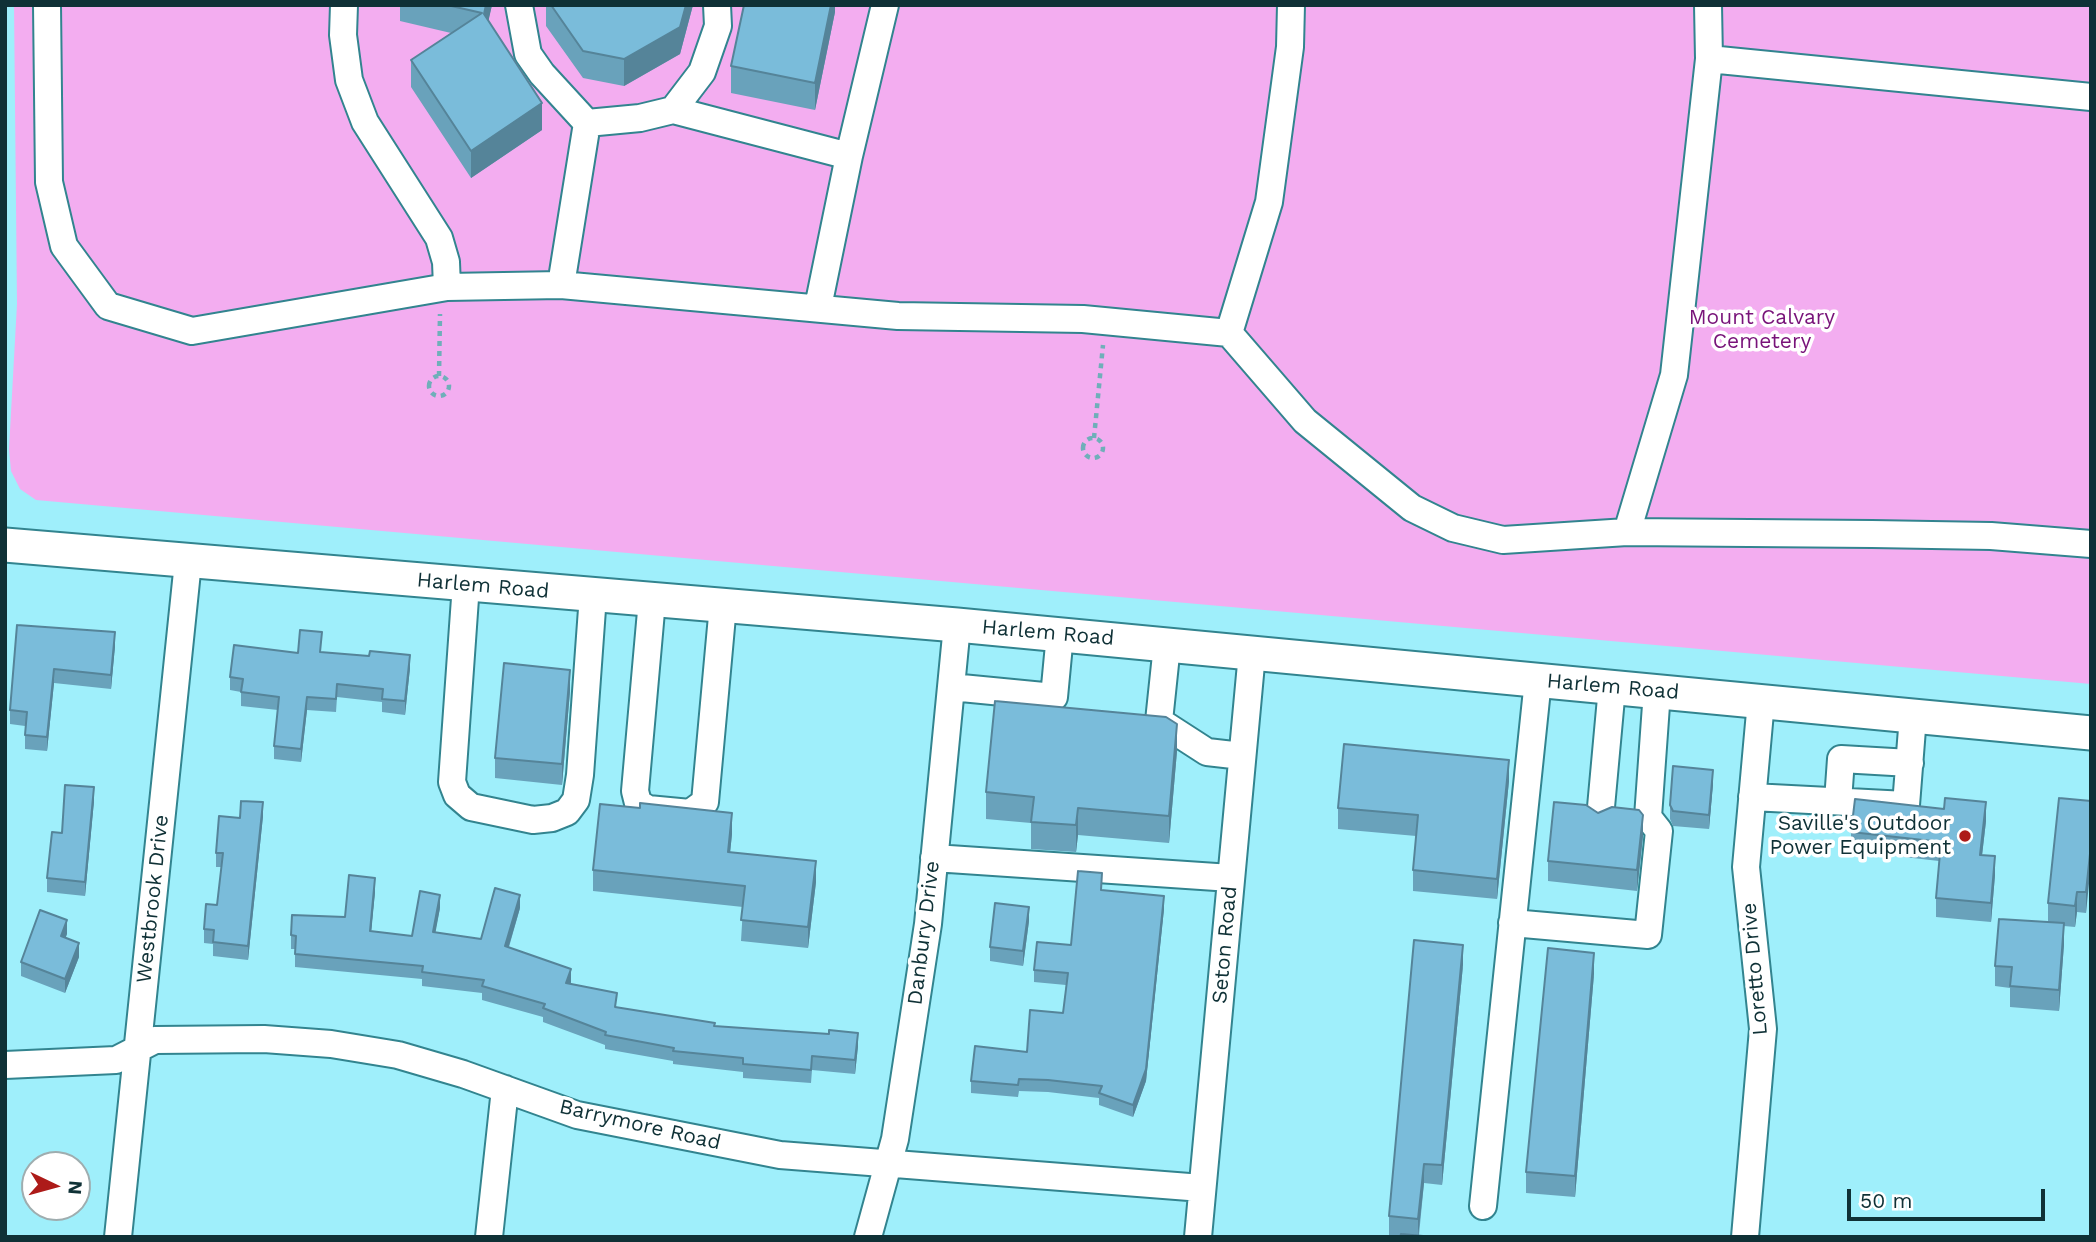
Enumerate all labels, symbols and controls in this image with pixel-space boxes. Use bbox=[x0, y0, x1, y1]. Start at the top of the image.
park label: Mount Calvary Cemetery bbox=[1689, 305, 1835, 355]
street label: Harlem Road bbox=[416, 568, 550, 604]
street label: Harlem Road bbox=[981, 615, 1115, 651]
street label: Harlem Road bbox=[1546, 669, 1680, 705]
place label: Saville's Outdoor Power Equipment bbox=[1769, 811, 1951, 861]
street label: Westbrook Drive bbox=[132, 813, 174, 985]
marker: Saville's Outdoor Power Equipment bbox=[1957, 828, 1973, 844]
street label: Danbury Drive bbox=[903, 860, 945, 1006]
street label: Seton Road bbox=[1207, 885, 1243, 1005]
street label: Loretto Drive bbox=[1737, 902, 1773, 1036]
street label: Barrymore Road bbox=[557, 1094, 723, 1156]
north arrow bbox=[21, 1151, 91, 1221]
scale bar bbox=[1851, 1176, 2049, 1220]
text: N bbox=[63, 1180, 87, 1196]
text: 50 m bbox=[1860, 1188, 1912, 1213]

